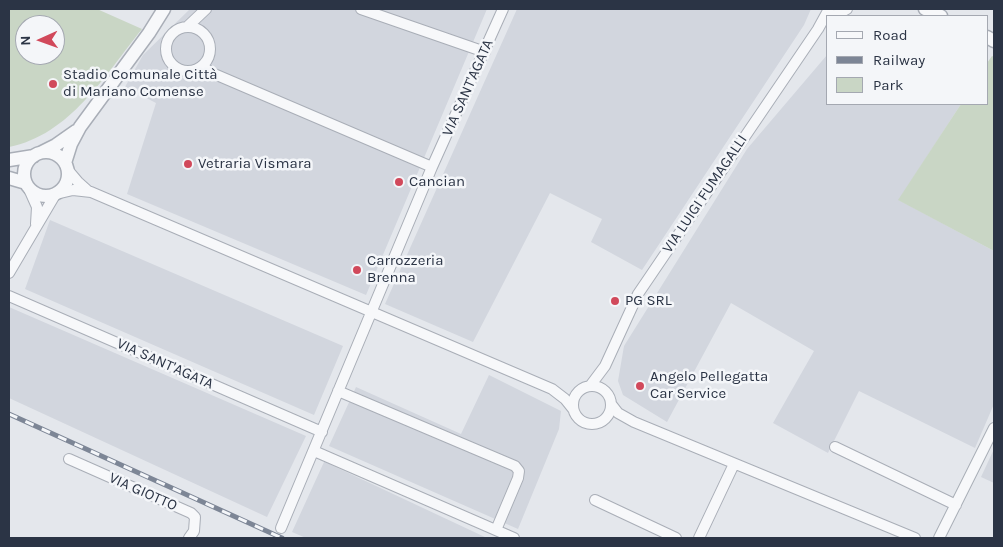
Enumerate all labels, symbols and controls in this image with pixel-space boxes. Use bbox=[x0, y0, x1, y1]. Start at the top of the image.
north arrow bbox=[15, 15, 65, 65]
legend bbox=[826, 15, 988, 105]
text: Road bbox=[873, 26, 908, 44]
text: N bbox=[17, 35, 34, 46]
street label: VIA SANT'AGATA bbox=[439, 37, 497, 139]
text: Railway bbox=[873, 51, 925, 69]
place label: Stadio Comunale Città di Mariano Comense bbox=[63, 66, 218, 101]
text: Park bbox=[873, 76, 903, 94]
marker: Stadio Comunale Città di Mariano Comense bbox=[47, 78, 59, 90]
street label: VIA LUIGI FUMAGALLI bbox=[659, 131, 751, 257]
place label: Vetraria Vismara bbox=[198, 155, 311, 173]
marker: Vetraria Vismara bbox=[182, 158, 194, 170]
place label: Cancian bbox=[409, 173, 465, 191]
marker: Cancian bbox=[393, 176, 405, 188]
place label: Carrozzeria Brenna bbox=[367, 252, 444, 287]
marker: Carrozzeria Brenna bbox=[351, 264, 363, 276]
place label: PG SRL bbox=[625, 292, 672, 310]
marker: PG SRL bbox=[609, 295, 621, 307]
street label: VIA SANT'AGATA bbox=[114, 335, 216, 393]
place label: Angelo Pellegatta Car Service bbox=[650, 368, 768, 403]
marker: Angelo Pellegatta Car Service bbox=[634, 380, 646, 392]
street label: VIA GIOTTO bbox=[106, 469, 180, 515]

